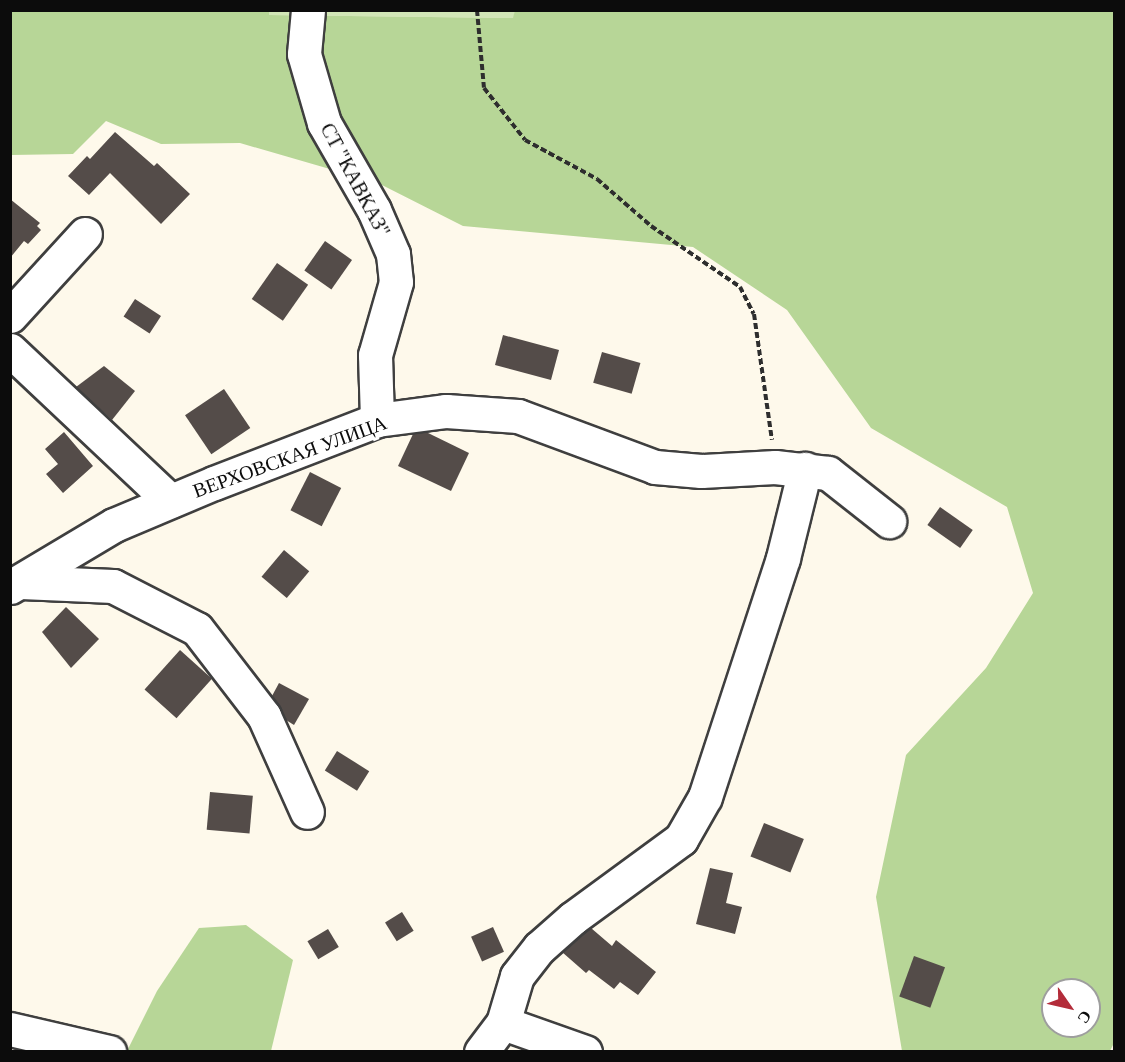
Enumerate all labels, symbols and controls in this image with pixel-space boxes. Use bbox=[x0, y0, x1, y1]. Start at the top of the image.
street label: СТ "КАВКАЗ" bbox=[315, 119, 395, 241]
street label: ВЕРХОВСКАЯ УЛИЦА bbox=[190, 411, 390, 503]
north arrow bbox=[1041, 978, 1101, 1038]
text: С bbox=[1074, 1008, 1095, 1027]

